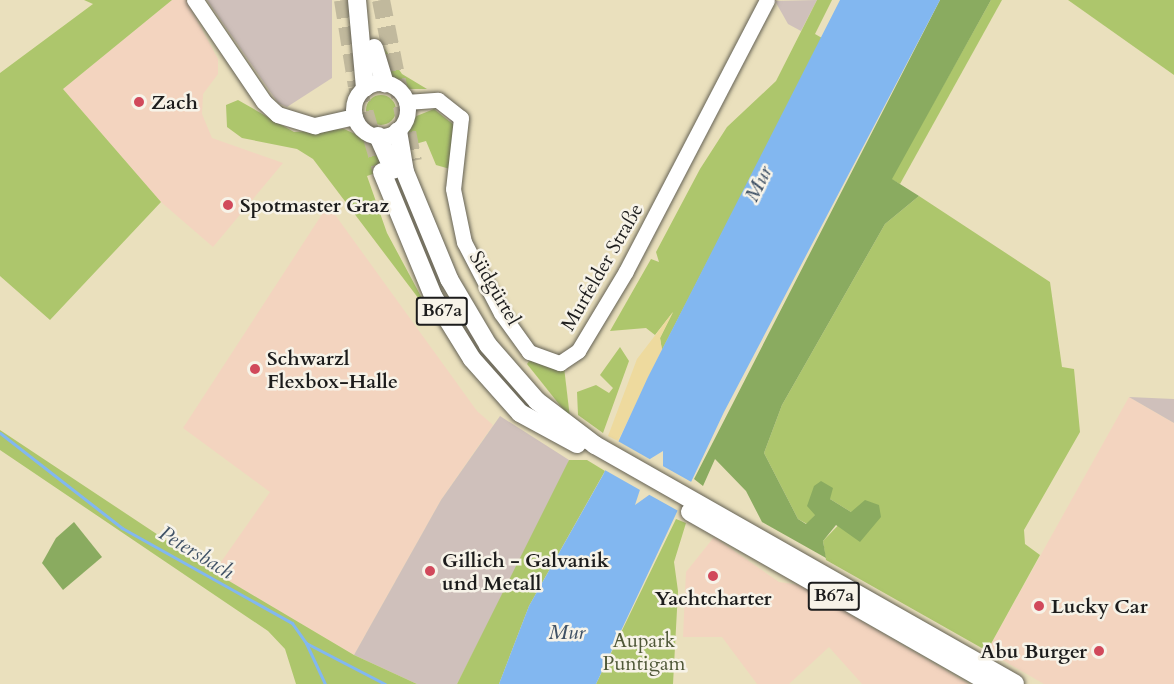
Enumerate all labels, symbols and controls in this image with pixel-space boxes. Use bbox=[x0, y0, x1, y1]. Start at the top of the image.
place label: Zach bbox=[151, 90, 198, 114]
marker: Zach bbox=[132, 95, 146, 109]
water label: Mur bbox=[740, 162, 778, 206]
place label: Spotmaster Graz bbox=[240, 193, 389, 217]
marker: Spotmaster Graz bbox=[221, 198, 235, 212]
street label: Murfelder Straße bbox=[556, 199, 648, 335]
street label: Südgürtel bbox=[464, 247, 526, 329]
road number: B67a bbox=[415, 296, 469, 326]
place label: Schwarzl Flexbox-Halle bbox=[267, 346, 398, 393]
marker: Schwarzl Flexbox-Halle bbox=[248, 362, 262, 376]
water label: Petersbach bbox=[154, 521, 238, 585]
place label: Gillich - Galvanik und Metall bbox=[442, 548, 609, 595]
marker: Gillich - Galvanik und Metall bbox=[423, 564, 437, 578]
marker: Yachtcharter bbox=[706, 569, 720, 583]
road number: B67a bbox=[807, 581, 861, 611]
place label: Yachtcharter bbox=[654, 586, 772, 610]
place label: Lucky Car bbox=[1051, 594, 1148, 618]
marker: Lucky Car bbox=[1032, 599, 1046, 613]
water label: Mur bbox=[549, 620, 585, 646]
park label: Aupark Puntigam bbox=[603, 628, 685, 675]
place label: Abu Burger bbox=[980, 639, 1087, 663]
marker: Abu Burger bbox=[1092, 644, 1106, 658]

